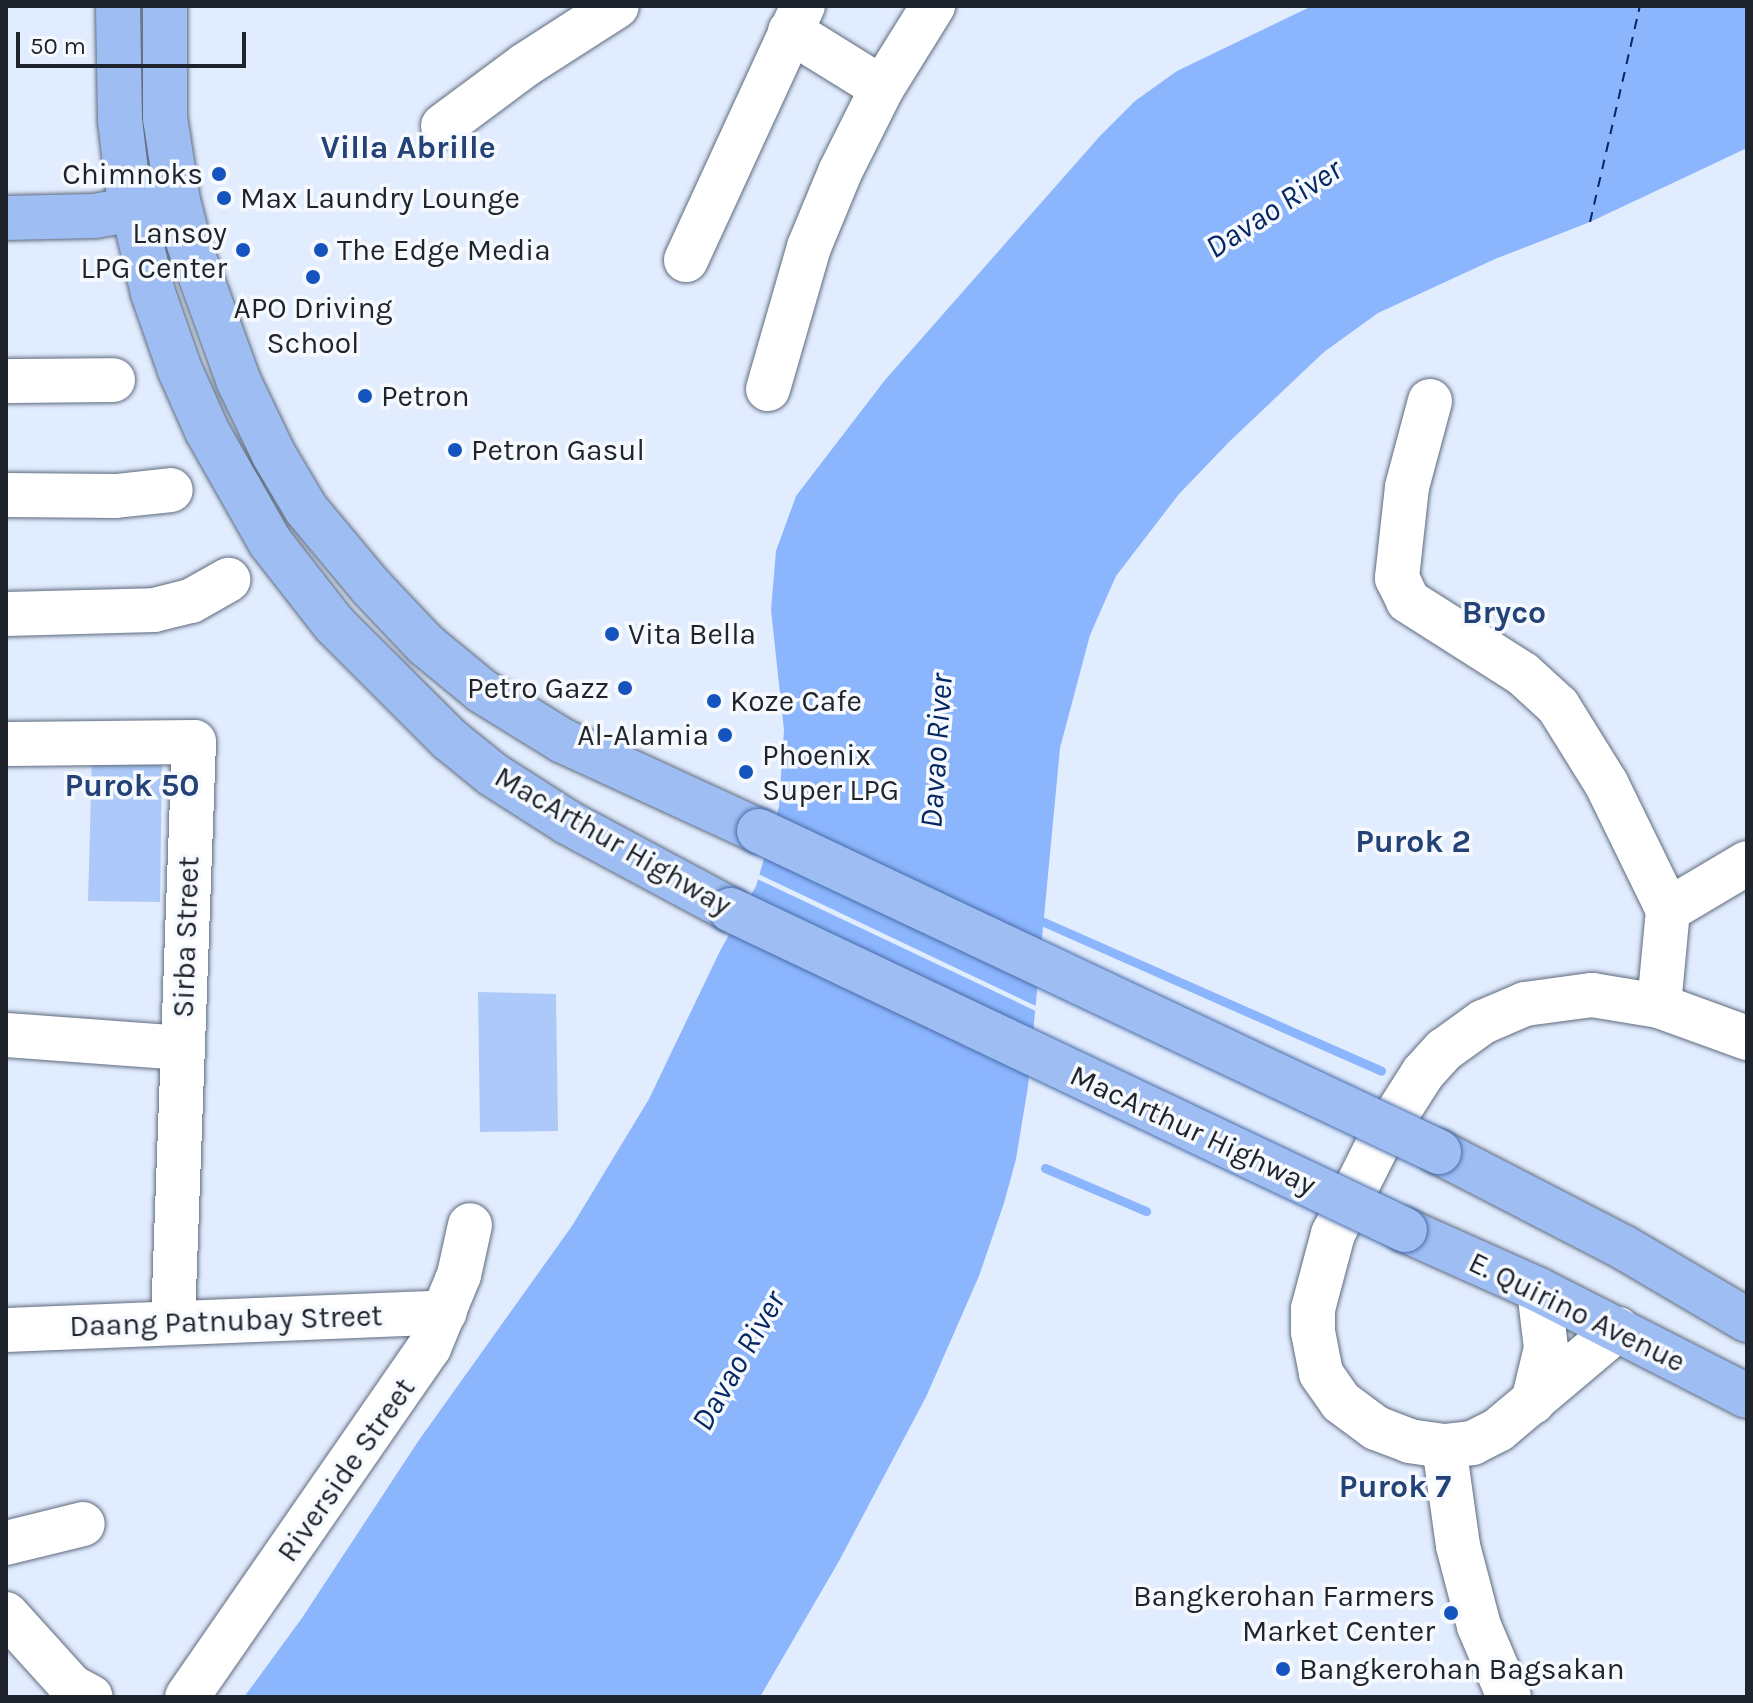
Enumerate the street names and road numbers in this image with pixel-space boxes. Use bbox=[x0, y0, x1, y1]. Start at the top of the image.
street label: MacArthur Highway bbox=[488, 759, 738, 923]
street label: Sirba Street bbox=[165, 856, 207, 1018]
street label: MacArthur Highway bbox=[1064, 1057, 1322, 1203]
street label: E. Quirino Avenue bbox=[1463, 1244, 1691, 1380]
street label: Daang Patnubay Street bbox=[69, 1298, 383, 1344]
street label: Riverside Street bbox=[269, 1371, 423, 1569]

